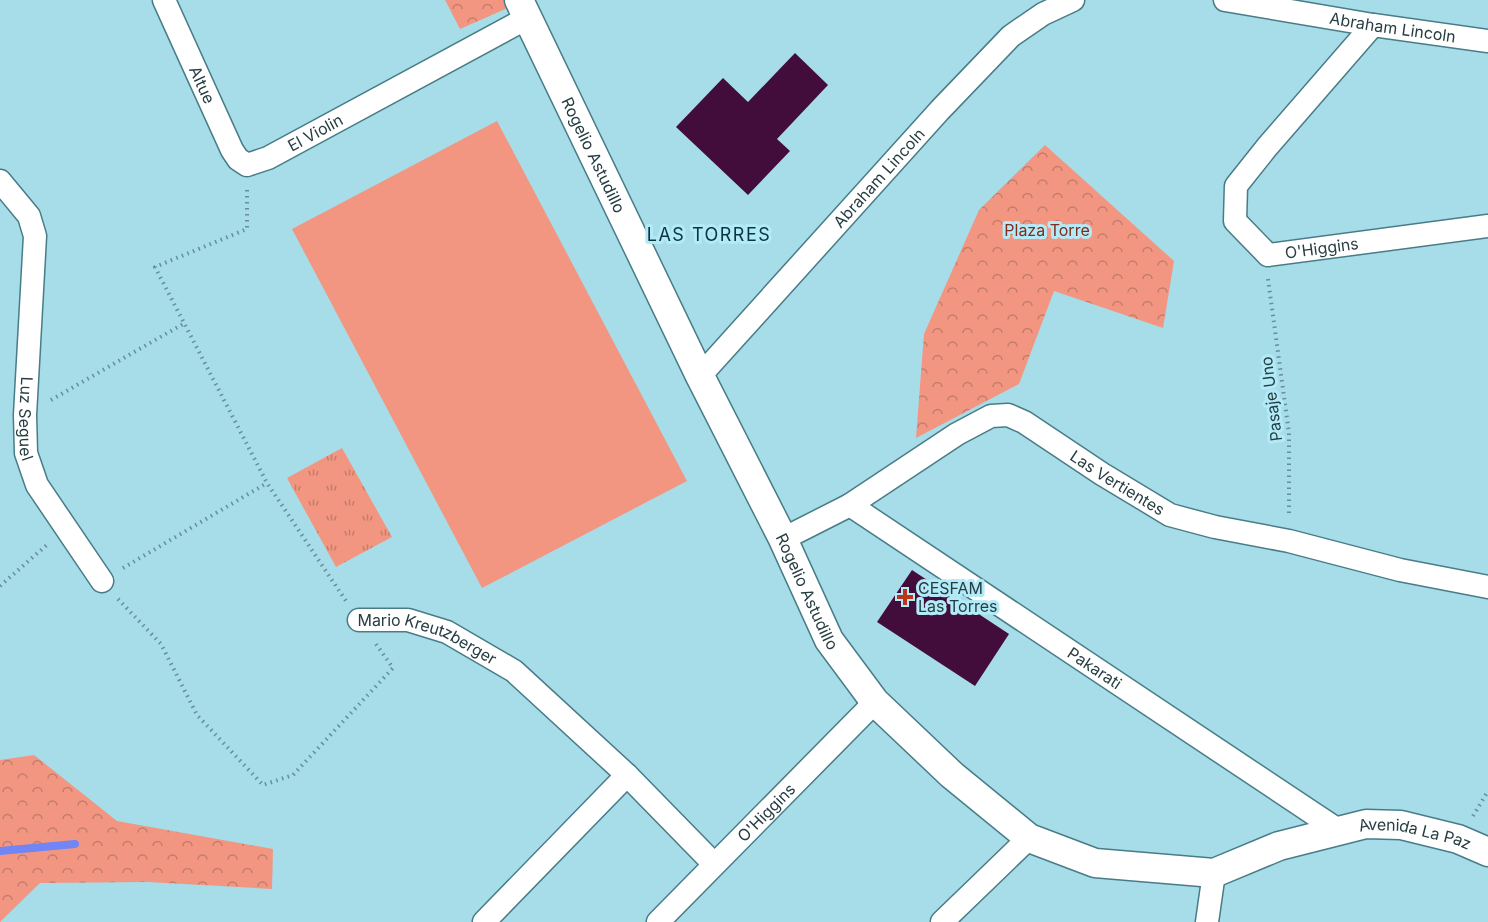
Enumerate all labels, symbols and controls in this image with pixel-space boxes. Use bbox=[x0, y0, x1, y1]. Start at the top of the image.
street label: Abraham Lincoln bbox=[1328, 8, 1457, 46]
street label: Altue bbox=[185, 63, 220, 107]
street label: Rogelio Astudillo bbox=[557, 94, 630, 216]
street label: El Violin bbox=[284, 110, 346, 156]
street label: Abraham Lincoln bbox=[829, 124, 929, 232]
park label: Plaza Torre bbox=[1004, 220, 1090, 240]
district label: LAS TORRES bbox=[647, 224, 771, 245]
street label: O'Higgins bbox=[1284, 233, 1360, 263]
street label: Pasaje Uno bbox=[1256, 355, 1286, 443]
street label: Luz Seguel bbox=[15, 376, 38, 463]
street label: Las Vertientes bbox=[1066, 446, 1168, 520]
street label: Rogelio Astudillo bbox=[772, 530, 843, 654]
place label: CESFAM Las Torres bbox=[918, 578, 997, 616]
marker: CESFAM Las Torres bbox=[896, 588, 914, 606]
street label: Mario Kreutzberger bbox=[357, 610, 500, 669]
street label: Pakarati bbox=[1064, 643, 1126, 693]
street label: O'Higgins bbox=[733, 779, 799, 846]
street label: Avenida La Paz bbox=[1356, 813, 1475, 854]

